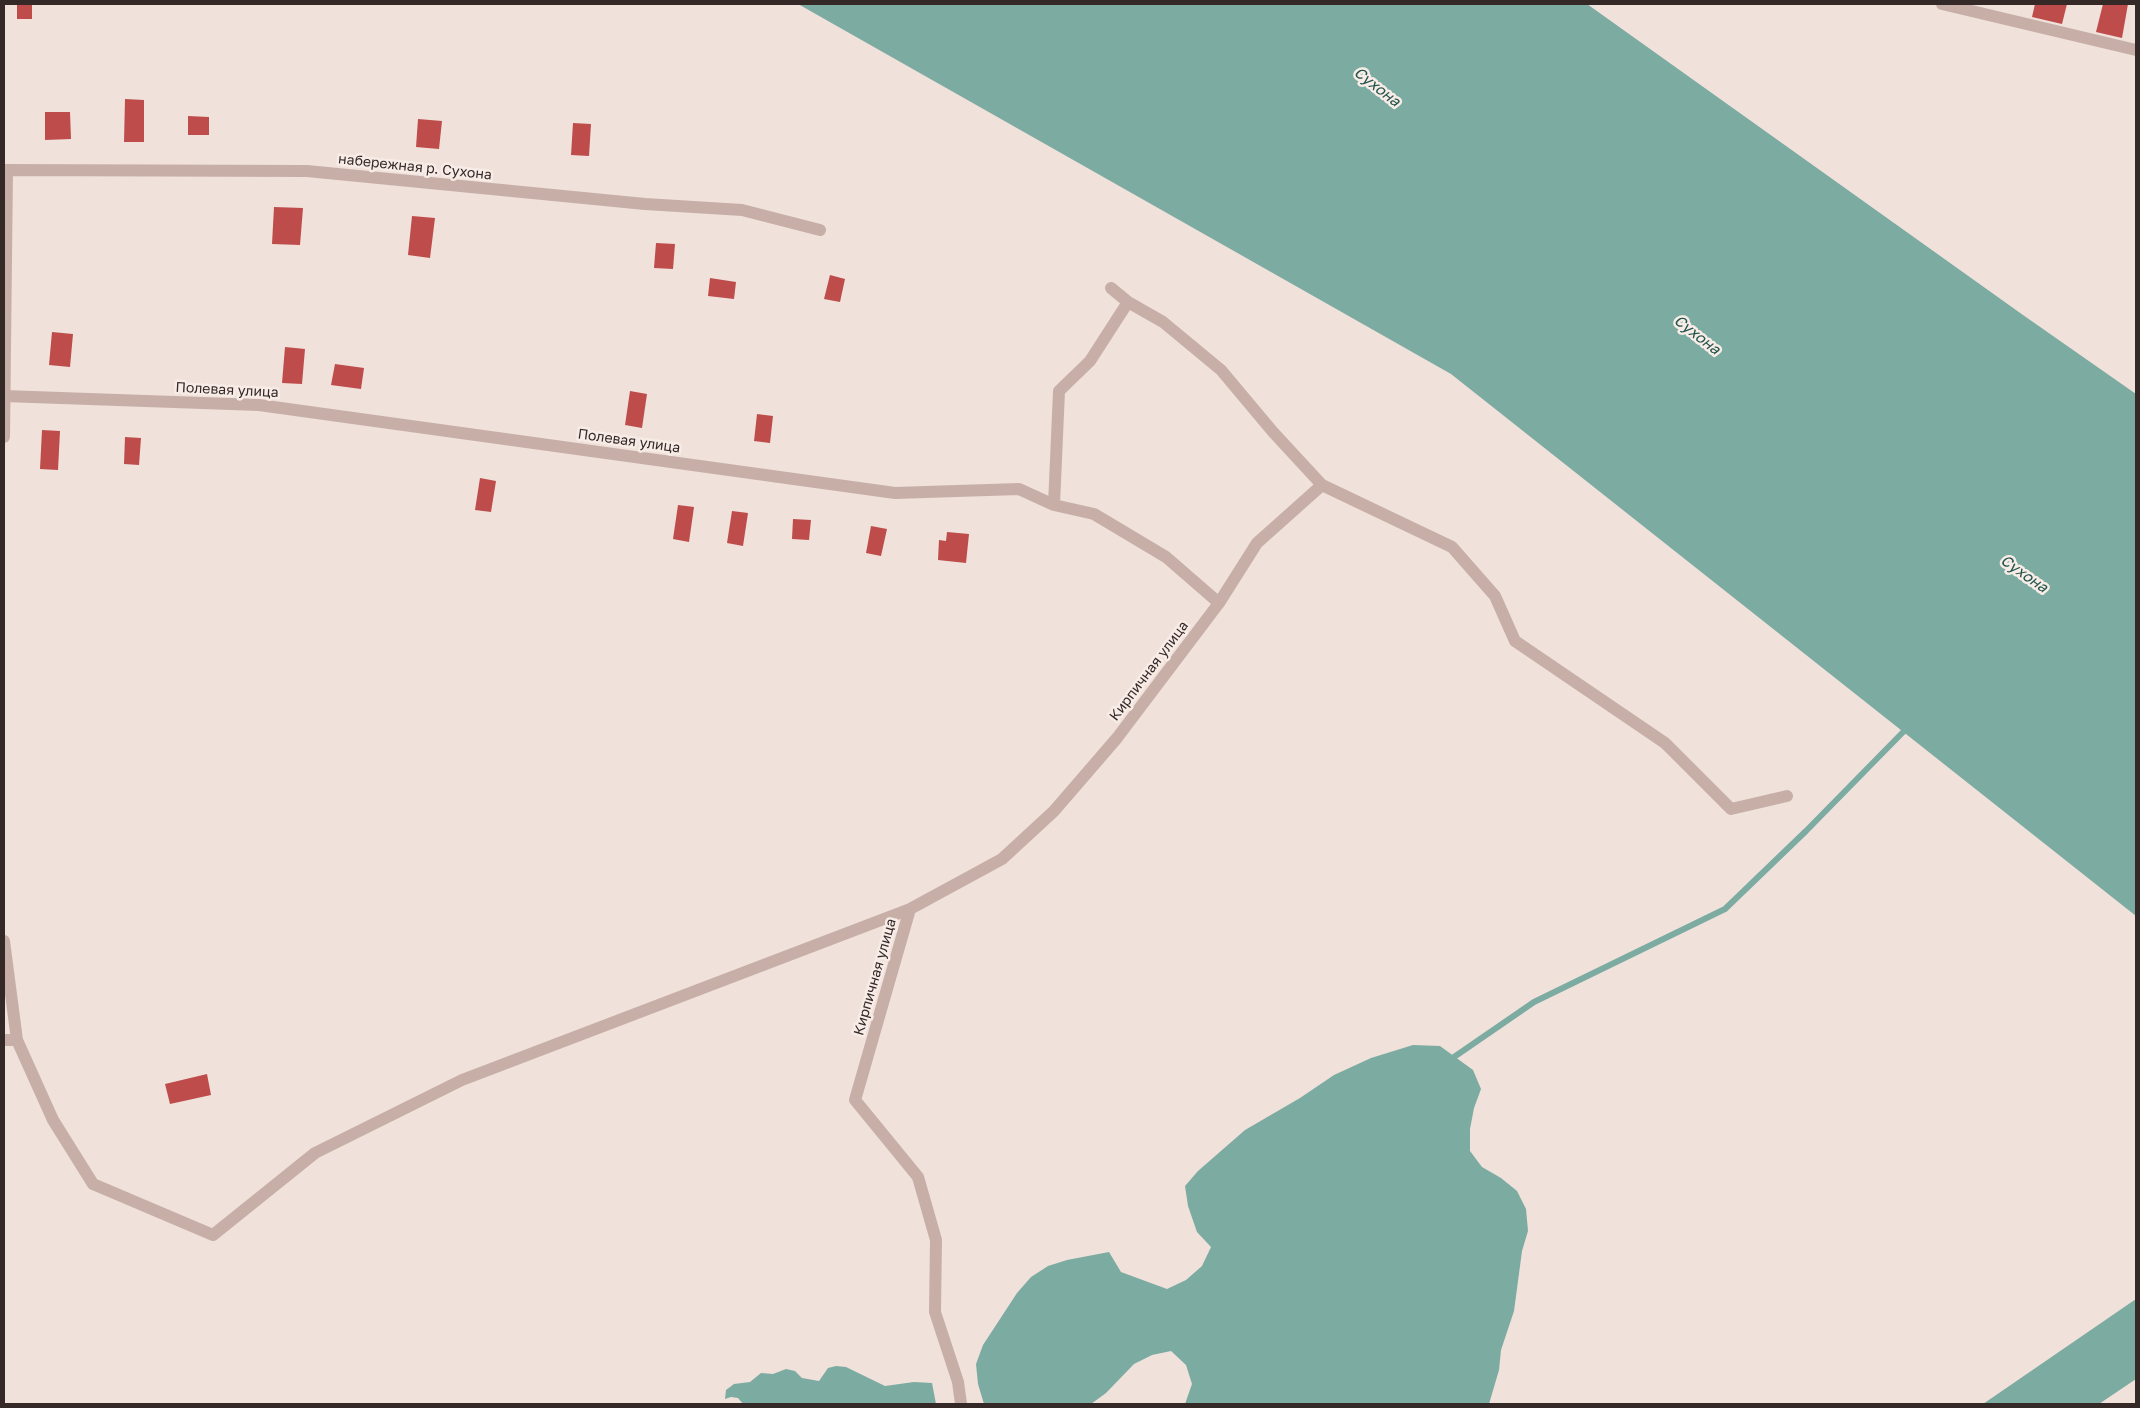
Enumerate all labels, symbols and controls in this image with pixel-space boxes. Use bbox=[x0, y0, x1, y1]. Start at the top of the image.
water label: Сухона bbox=[1350, 63, 1404, 111]
street label: набережная р. Сухона bbox=[337, 151, 493, 183]
water label: Сухона bbox=[1670, 311, 1724, 359]
street label: Полевая улица bbox=[175, 379, 279, 401]
street label: Полевая улица bbox=[577, 425, 681, 457]
water label: Сухона bbox=[1997, 551, 2051, 597]
street label: Кирпичная улица bbox=[1106, 618, 1192, 724]
street label: Кирпичная улица bbox=[850, 917, 900, 1037]

